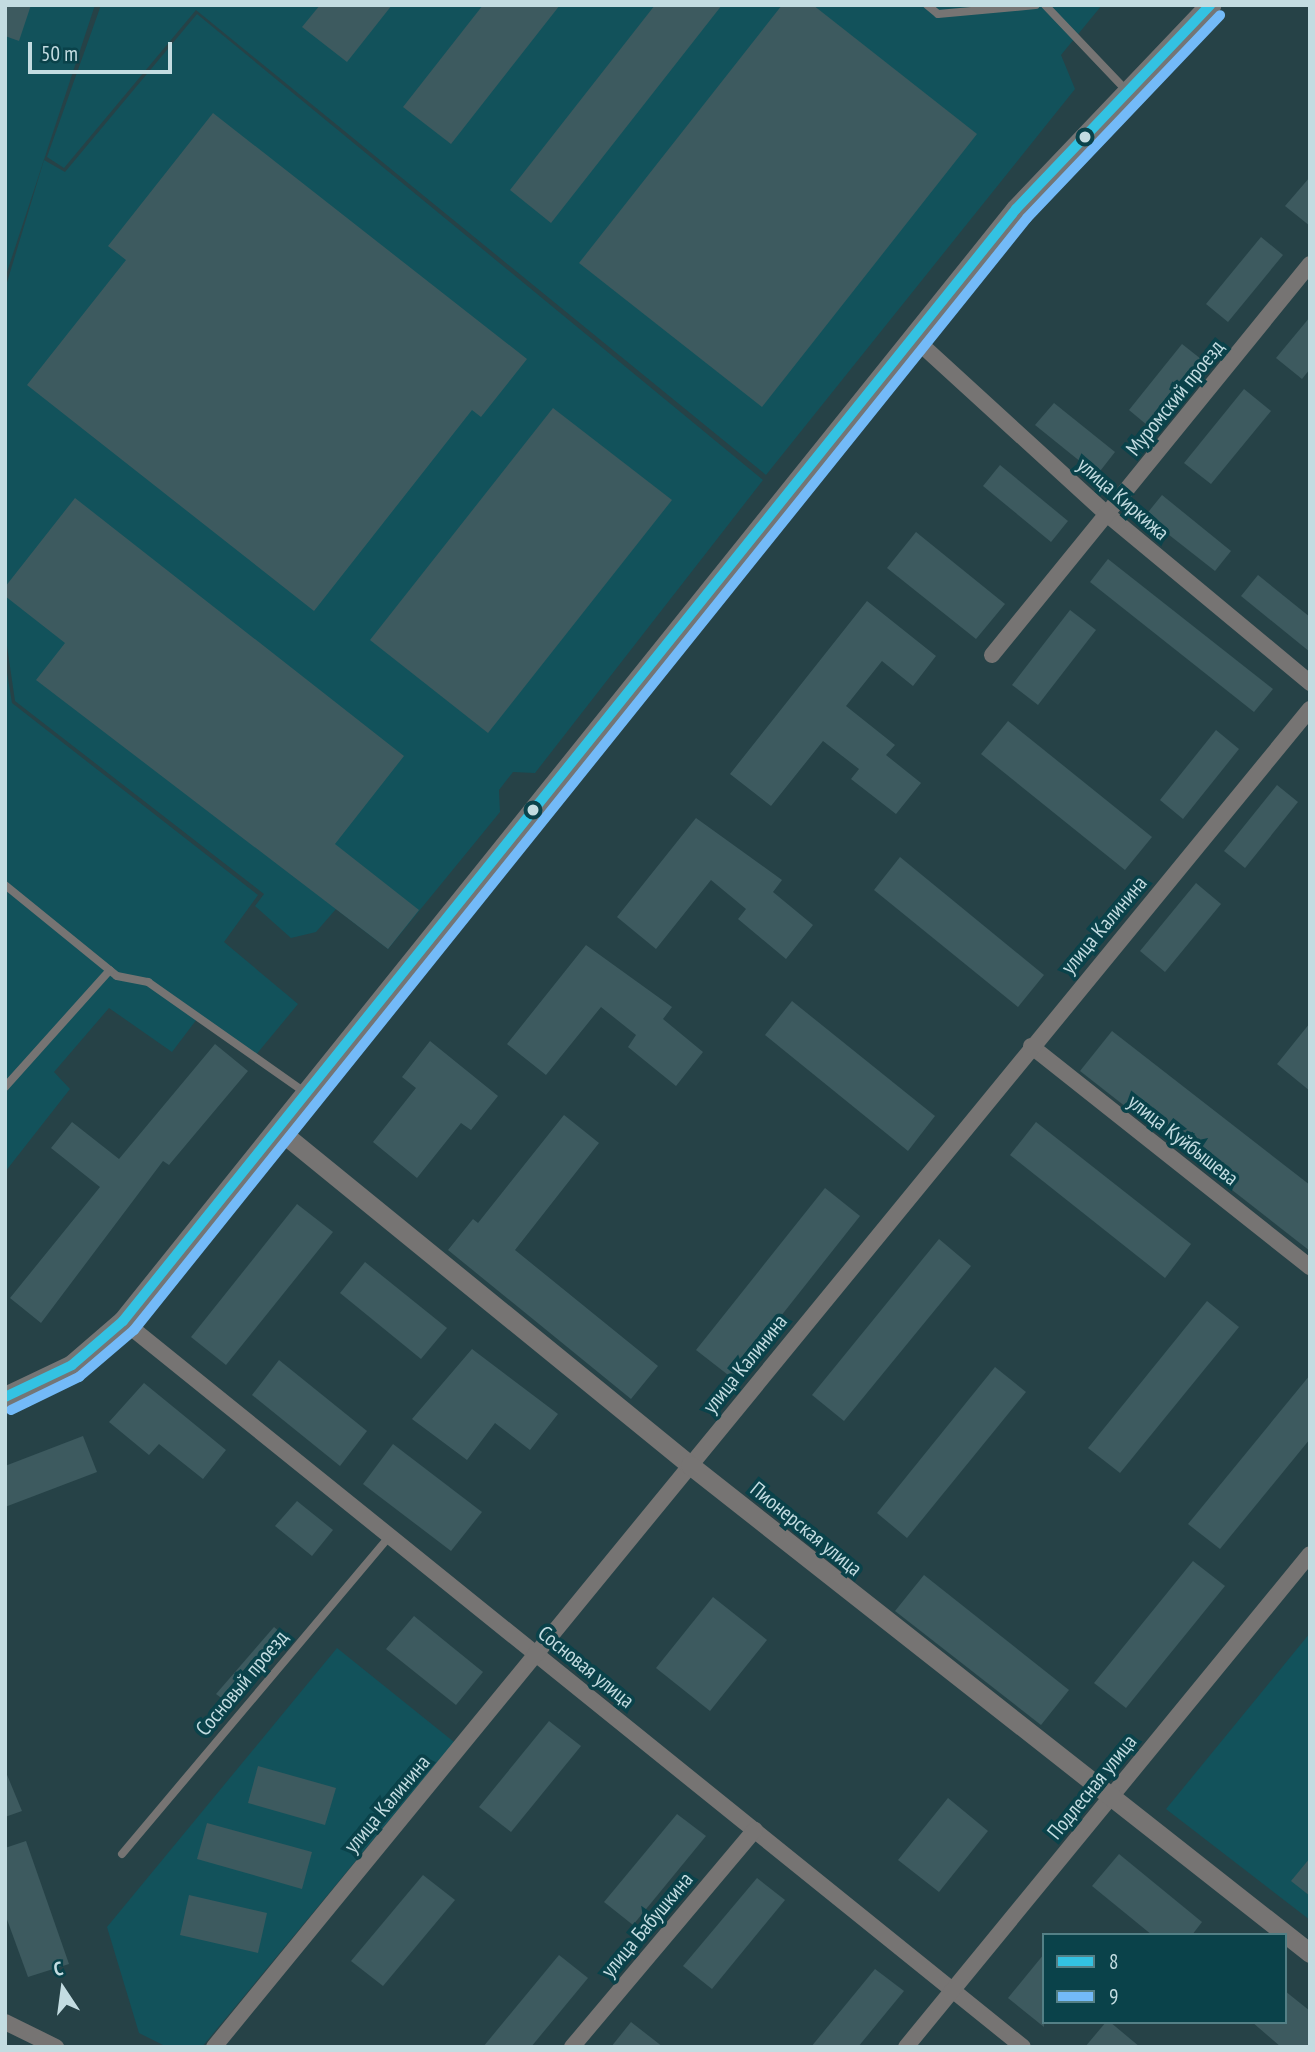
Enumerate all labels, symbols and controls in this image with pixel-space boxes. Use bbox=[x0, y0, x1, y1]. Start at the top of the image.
scale bar bbox=[32, 28, 175, 72]
text: 50 m bbox=[41, 40, 78, 67]
unlabelled marker bbox=[1078, 130, 1092, 144]
street label: Муромский проезд bbox=[1121, 335, 1229, 461]
street label: улица Киркижа bbox=[1072, 452, 1174, 546]
unlabelled marker bbox=[526, 803, 540, 817]
street label: улица Калинина bbox=[1056, 871, 1152, 979]
street label: улица Куйбышева bbox=[1123, 1089, 1243, 1191]
street label: улица Калинина bbox=[697, 1309, 793, 1419]
street label: Пионерская улица bbox=[745, 1476, 867, 1582]
street label: Сосновая улица bbox=[533, 1621, 639, 1713]
street label: Сосновый проезд bbox=[191, 1625, 293, 1741]
street label: Подлесная улица bbox=[1042, 1730, 1142, 1844]
street label: улица Калинина bbox=[339, 1750, 435, 1858]
street label: улица Бабушкина bbox=[596, 1867, 698, 1983]
legend bbox=[1042, 1933, 1287, 2024]
text: 8 bbox=[1109, 1948, 1118, 1975]
north arrow bbox=[28, 1954, 98, 2024]
text: С bbox=[51, 1956, 65, 1981]
text: 9 bbox=[1109, 1983, 1118, 2010]

